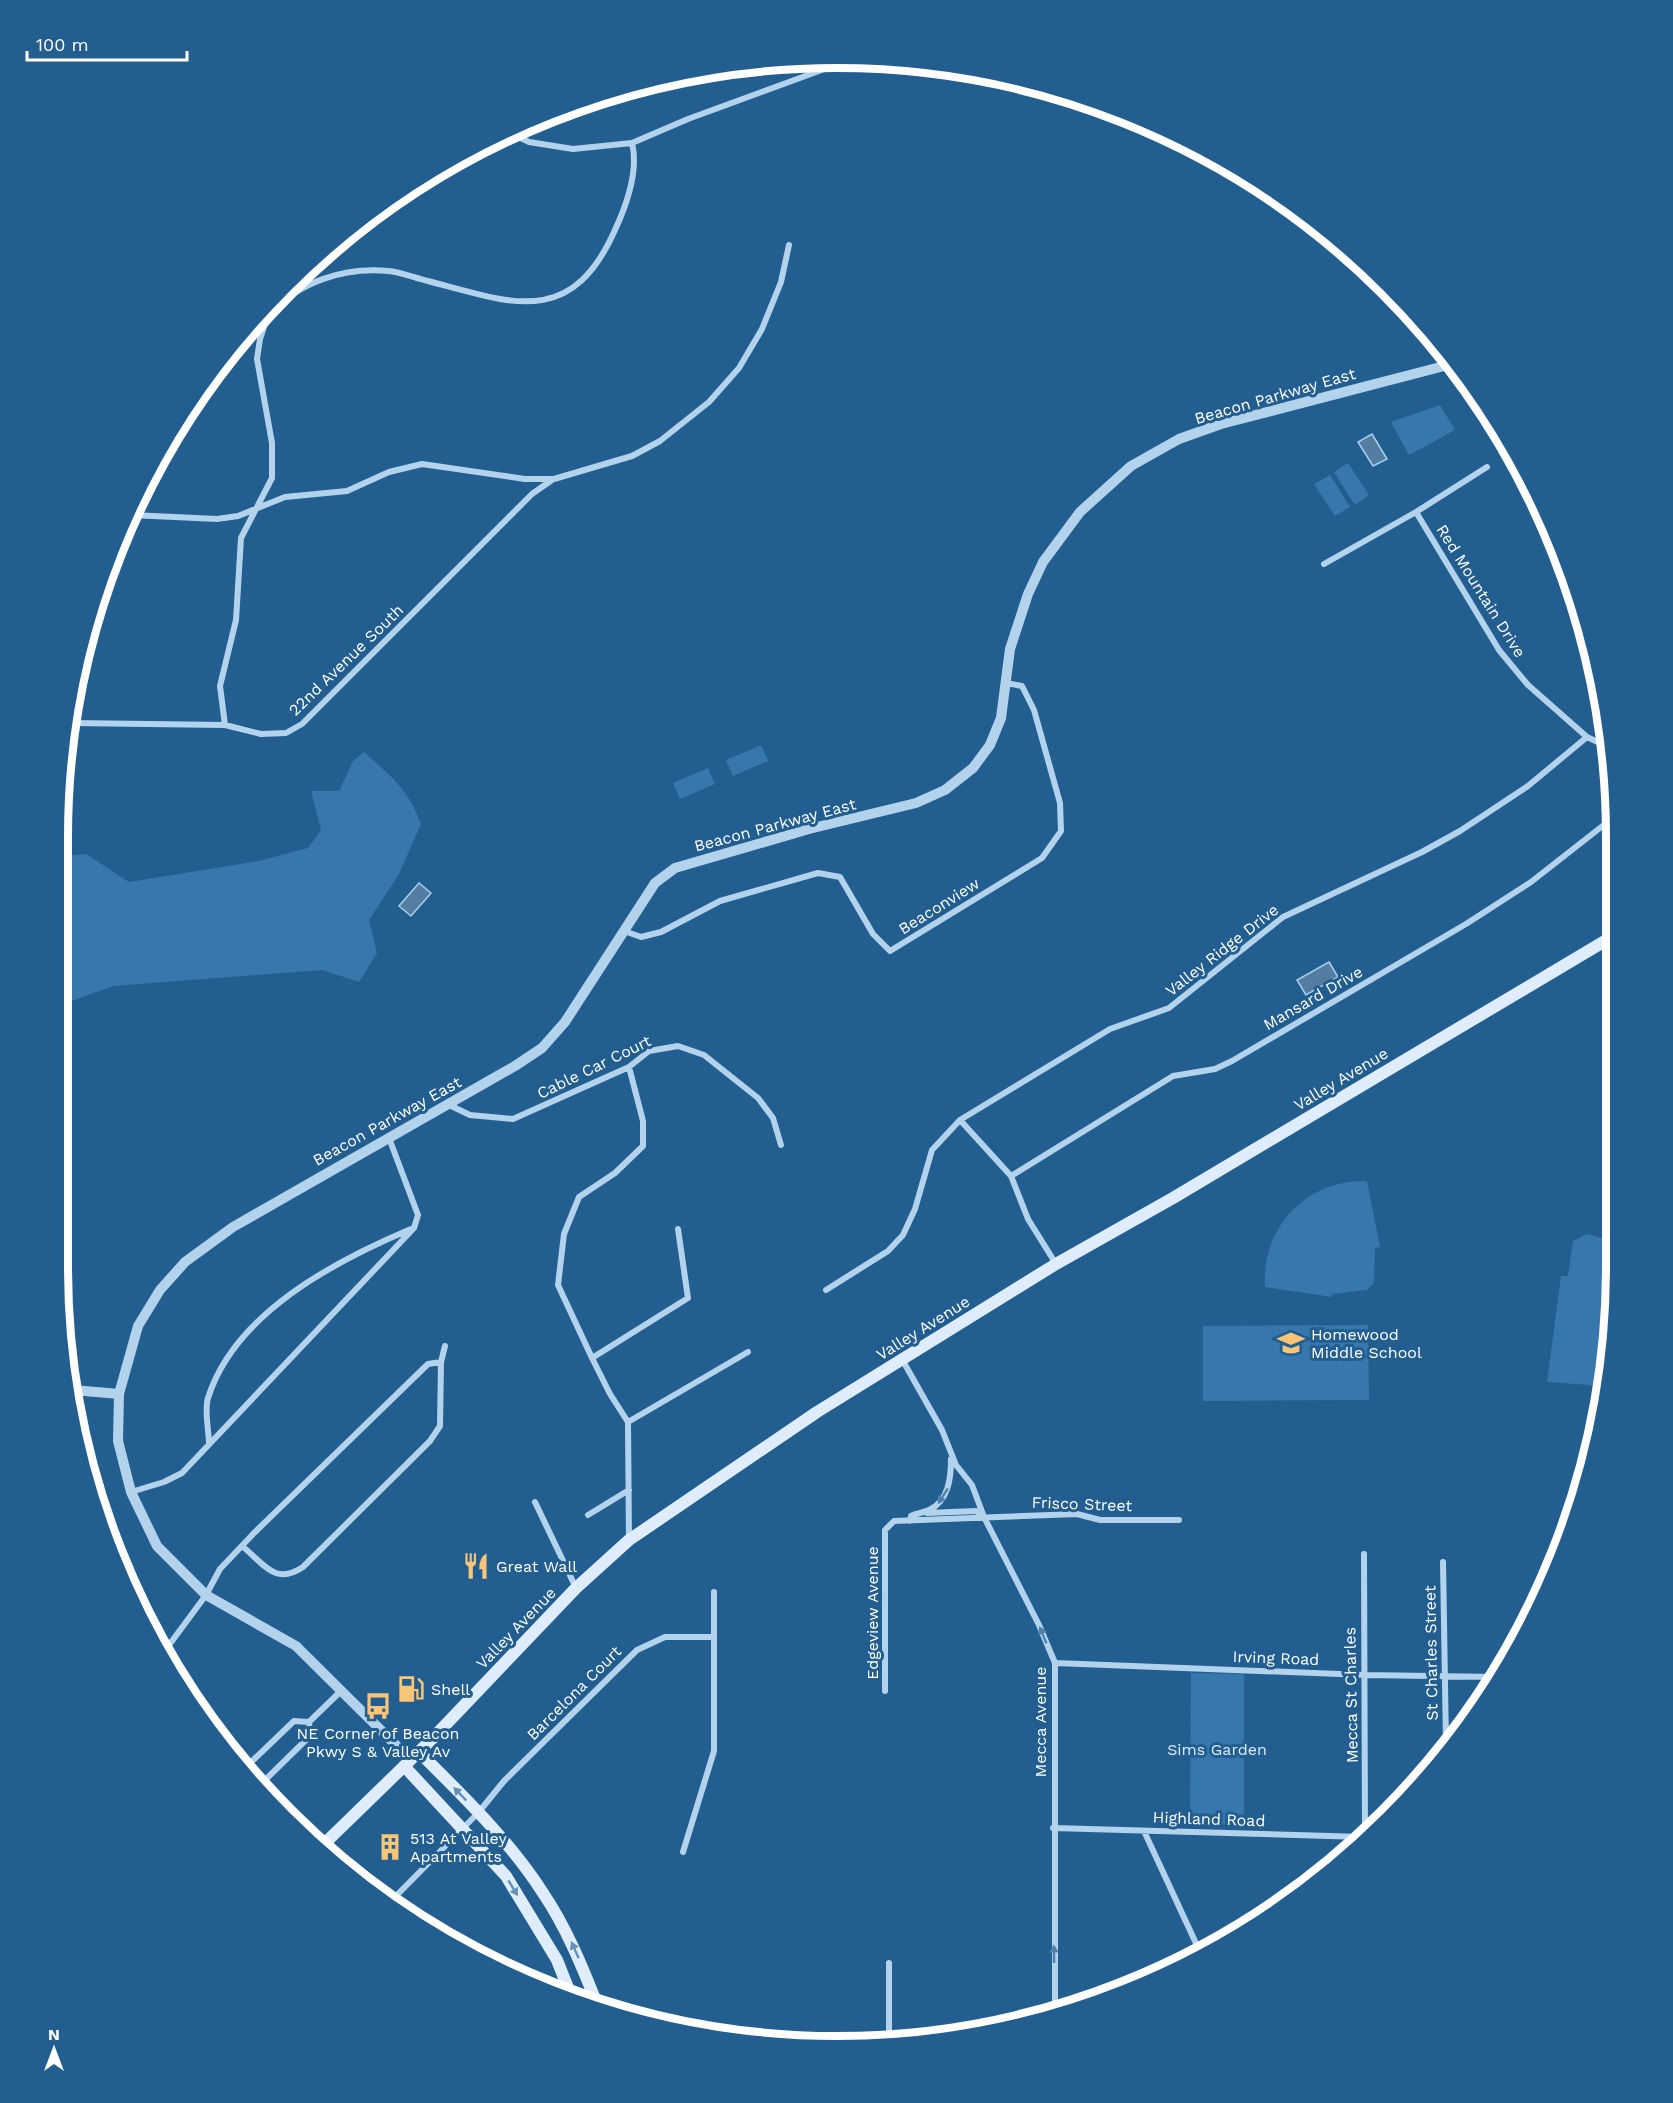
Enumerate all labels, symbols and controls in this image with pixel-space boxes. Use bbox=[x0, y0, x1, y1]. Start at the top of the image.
scale bar bbox=[27, 24, 188, 62]
text: 100 m bbox=[36, 34, 89, 55]
street label: Beacon Parkway East bbox=[1192, 364, 1358, 428]
street label: Red Mountain Drive bbox=[1432, 521, 1530, 661]
street label: 22nd Avenue South bbox=[285, 600, 407, 720]
street label: Beacon Parkway East bbox=[692, 794, 858, 856]
street label: Beaconview bbox=[895, 874, 983, 938]
street label: Valley Ridge Drive bbox=[1162, 900, 1282, 1000]
street label: Mansard Drive bbox=[1260, 962, 1366, 1034]
street label: Cable Car Court bbox=[534, 1031, 654, 1103]
street label: Valley Avenue bbox=[1291, 1043, 1391, 1115]
street label: Beacon Parkway East bbox=[310, 1072, 465, 1170]
street label: Valley Avenue bbox=[873, 1292, 973, 1364]
place label: Homewood Middle School bbox=[1311, 1325, 1422, 1362]
school or university icon: Homewood Middle School bbox=[1276, 1328, 1306, 1358]
one-way arrow bbox=[937, 1488, 948, 1504]
street label: Frisco Street bbox=[1031, 1493, 1133, 1515]
street label: Edgeview Avenue bbox=[863, 1546, 882, 1680]
restaurant icon: Great Wall bbox=[461, 1551, 491, 1581]
place label: Great Wall bbox=[496, 1557, 577, 1576]
street label: Valley Avenue bbox=[472, 1583, 560, 1673]
street label: St Charles Street bbox=[1420, 1585, 1442, 1721]
one-way arrow bbox=[1038, 1626, 1047, 1644]
street label: Mecca St Charles bbox=[1340, 1627, 1362, 1763]
street label: Barcelona Court bbox=[523, 1642, 625, 1744]
street label: Irving Road bbox=[1232, 1647, 1320, 1669]
street label: Mecca Avenue bbox=[1031, 1667, 1050, 1777]
fuel station icon: Shell bbox=[396, 1674, 426, 1704]
place label: Shell bbox=[431, 1680, 470, 1699]
bus stop icon: NE Corner of Beacon Pkwy S & Valley Av bbox=[363, 1691, 393, 1721]
place label: NE Corner of Beacon Pkwy S & Valley Av bbox=[296, 1724, 460, 1761]
park label: Sims Garden bbox=[1167, 1740, 1267, 1759]
one-way arrow bbox=[453, 1786, 467, 1801]
street label: Highland Road bbox=[1152, 1808, 1266, 1830]
place label: 513 At Valley Apartments bbox=[410, 1829, 507, 1866]
building icon: 513 At Valley Apartments bbox=[375, 1832, 405, 1862]
one-way arrow bbox=[508, 1880, 519, 1896]
one-way arrow bbox=[569, 1941, 579, 1959]
one-way arrow bbox=[1049, 1945, 1059, 1964]
north arrow bbox=[24, 2019, 84, 2079]
text: N bbox=[48, 2025, 60, 2044]

